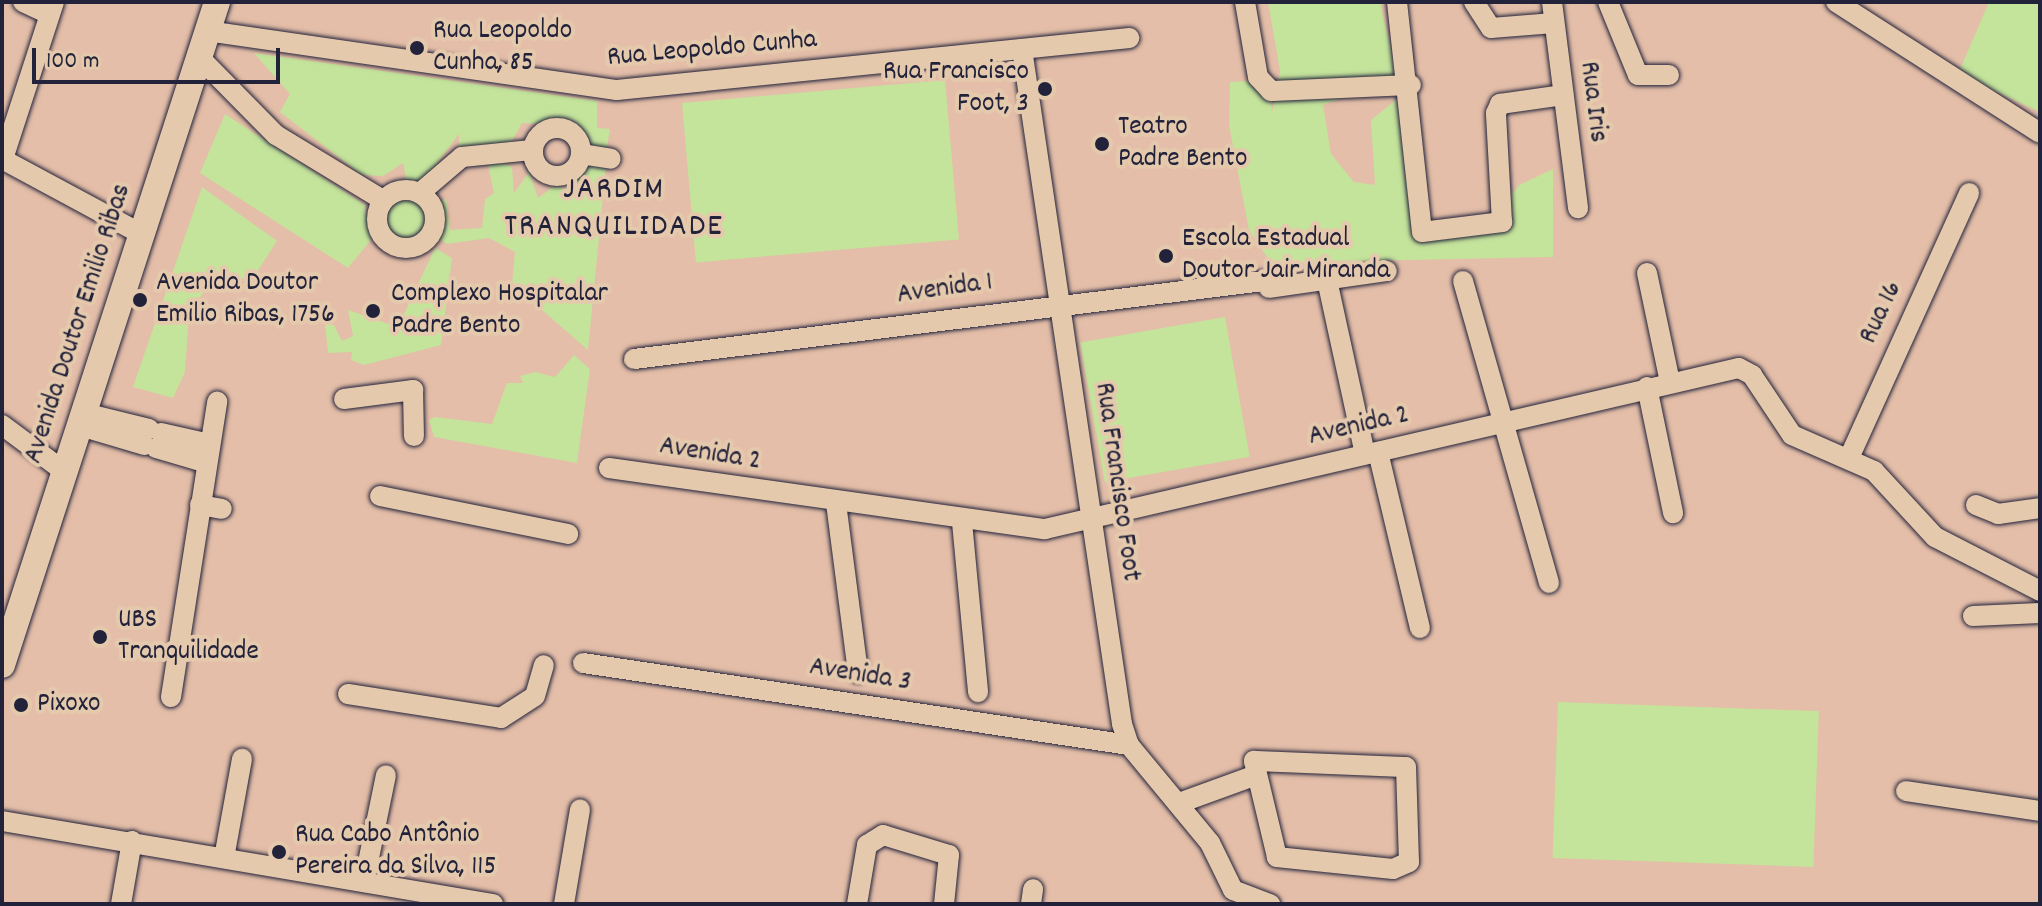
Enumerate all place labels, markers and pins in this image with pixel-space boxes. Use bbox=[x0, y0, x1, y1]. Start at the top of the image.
place label: Rua Leopoldo Cunha, 85 bbox=[433, 15, 572, 81]
marker: Rua Leopoldo Cunha, 85 bbox=[408, 39, 426, 57]
place label: Rua Francisco Foot, 3 bbox=[883, 56, 1029, 122]
marker: Rua Francisco Foot, 3 bbox=[1036, 80, 1054, 98]
place label: Teatro Padre Bento bbox=[1118, 111, 1247, 177]
marker: Teatro Padre Bento bbox=[1093, 135, 1111, 153]
place label: Escola Estadual Doutor Jair Miranda bbox=[1182, 223, 1390, 289]
marker: Escola Estadual Doutor Jair Miranda bbox=[1157, 247, 1175, 265]
place label: Avenida Doutor Emilio Ribas, 1756 bbox=[156, 267, 335, 333]
place label: Complexo Hospitalar Padre Bento bbox=[391, 278, 608, 344]
marker: Avenida Doutor Emilio Ribas, 1756 bbox=[131, 291, 149, 309]
marker: Complexo Hospitalar Padre Bento bbox=[362, 300, 384, 322]
place label: UBS Tranquilidade bbox=[118, 604, 259, 670]
marker: UBS Tranquilidade bbox=[89, 626, 111, 648]
place label: Pixoxo bbox=[37, 688, 101, 722]
marker: Pixoxo bbox=[12, 696, 30, 714]
place label: Rua Cabo Antônio Pereira da Silva, 115 bbox=[295, 819, 496, 885]
marker: Rua Cabo Antônio Pereira da Silva, 115 bbox=[270, 843, 288, 861]

